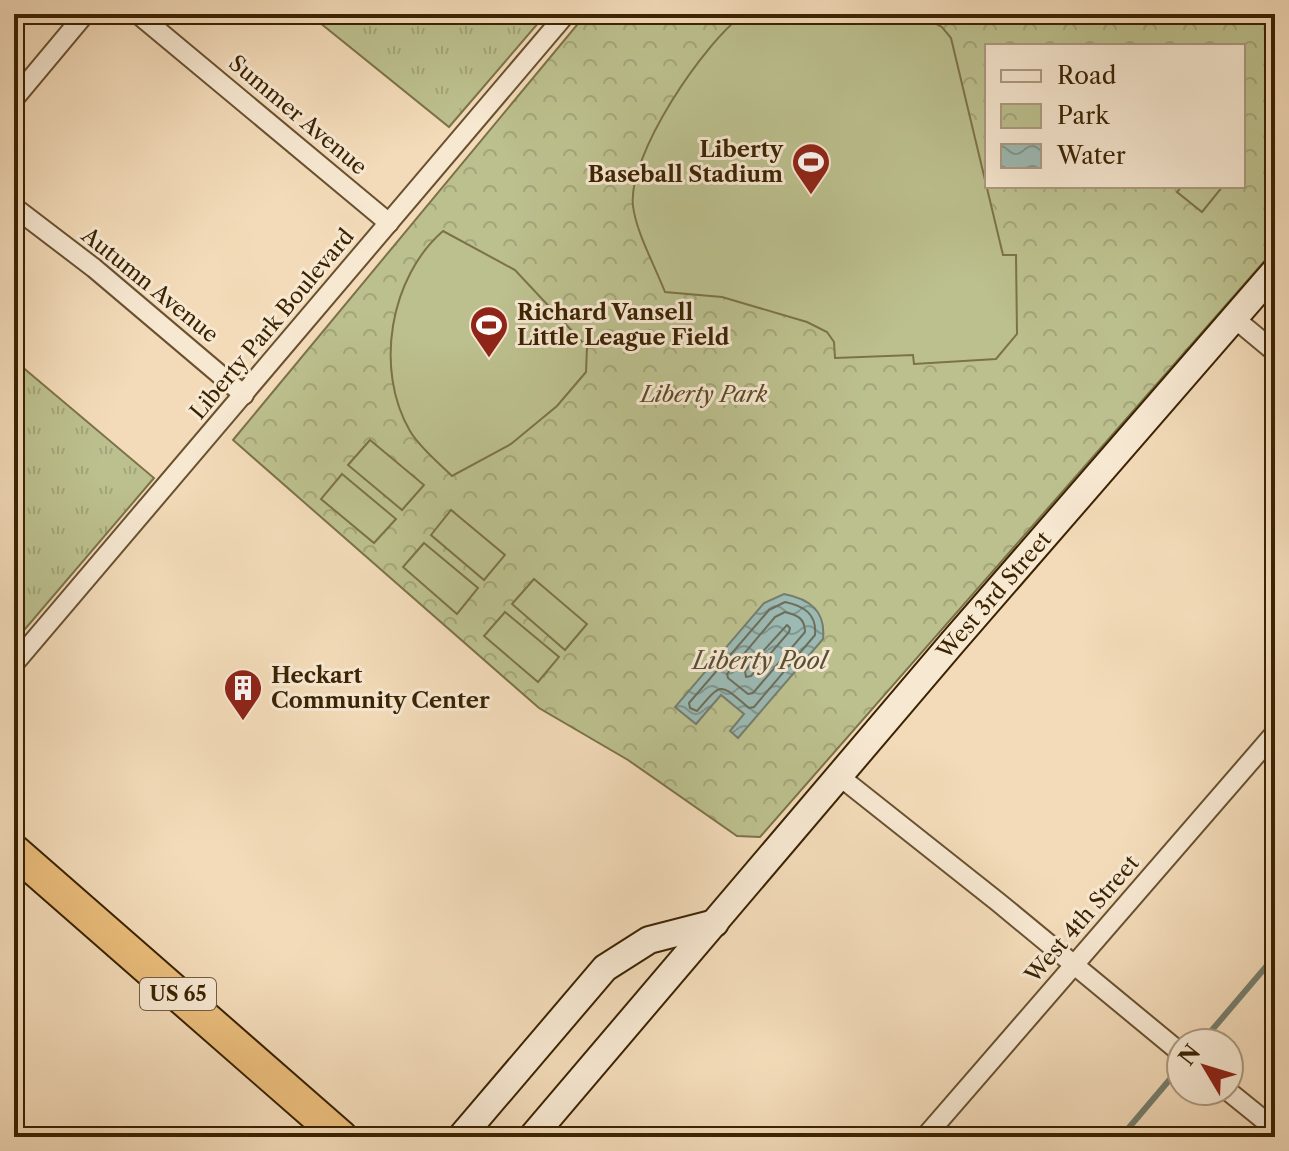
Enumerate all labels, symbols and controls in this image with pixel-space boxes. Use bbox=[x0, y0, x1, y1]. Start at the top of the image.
legend bbox=[985, 44, 1245, 188]
street label: Summer Avenue bbox=[223, 49, 373, 181]
text: Road bbox=[1057, 61, 1117, 90]
text: Park bbox=[1057, 101, 1110, 130]
place label: Liberty Baseball Stadium bbox=[588, 136, 783, 188]
sports icon: Liberty Baseball Stadium bbox=[790, 141, 832, 196]
text: Water bbox=[1056, 141, 1126, 170]
street label: Autumn Avenue bbox=[75, 221, 224, 348]
street label: Liberty Park Boulevard bbox=[184, 223, 360, 425]
place label: Richard Vansell Little League Field bbox=[517, 299, 730, 351]
sports icon: Richard Vansell Little League Field bbox=[468, 304, 510, 359]
park label: Liberty Park bbox=[639, 381, 768, 408]
street label: West 3rd Street bbox=[930, 525, 1057, 665]
water label: Liberty Pool bbox=[690, 646, 830, 675]
place label: Heckart Community Center bbox=[271, 662, 490, 714]
building icon: Heckart Community Center bbox=[222, 667, 264, 722]
street label: West 4th Street bbox=[1019, 850, 1145, 989]
road number: US 65 bbox=[140, 978, 216, 1010]
north arrow bbox=[1165, 1027, 1245, 1107]
text: N bbox=[1173, 1039, 1206, 1071]

